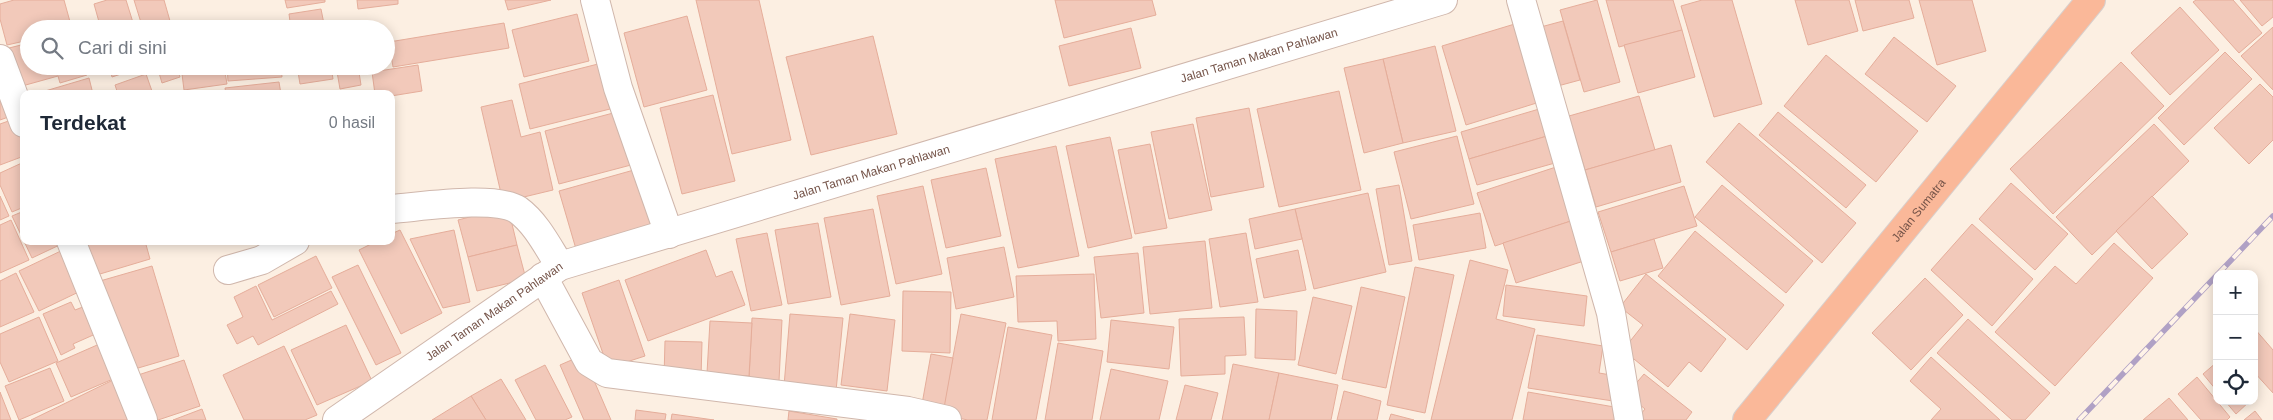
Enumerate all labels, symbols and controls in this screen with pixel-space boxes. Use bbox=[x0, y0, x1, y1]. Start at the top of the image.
search box bbox=[20, 20, 395, 75]
street label: Jalan Taman Makan Pahlawan bbox=[1179, 25, 1339, 86]
icon: search bbox=[38, 34, 66, 62]
text: Cari di sini bbox=[78, 37, 167, 58]
text: Terdekat bbox=[40, 111, 126, 134]
text: 0 hasil bbox=[329, 114, 375, 131]
street label: Jalan Taman Makan Pahlawan bbox=[791, 142, 951, 203]
street label: Jalan Sumatra bbox=[1889, 176, 1949, 245]
street label: Jalan Taman Makan Pahlawan bbox=[423, 259, 565, 364]
map controls bbox=[2213, 270, 2258, 405]
button: + bbox=[2213, 270, 2258, 315]
button: − bbox=[2213, 315, 2258, 360]
button: locate bbox=[2213, 360, 2258, 405]

